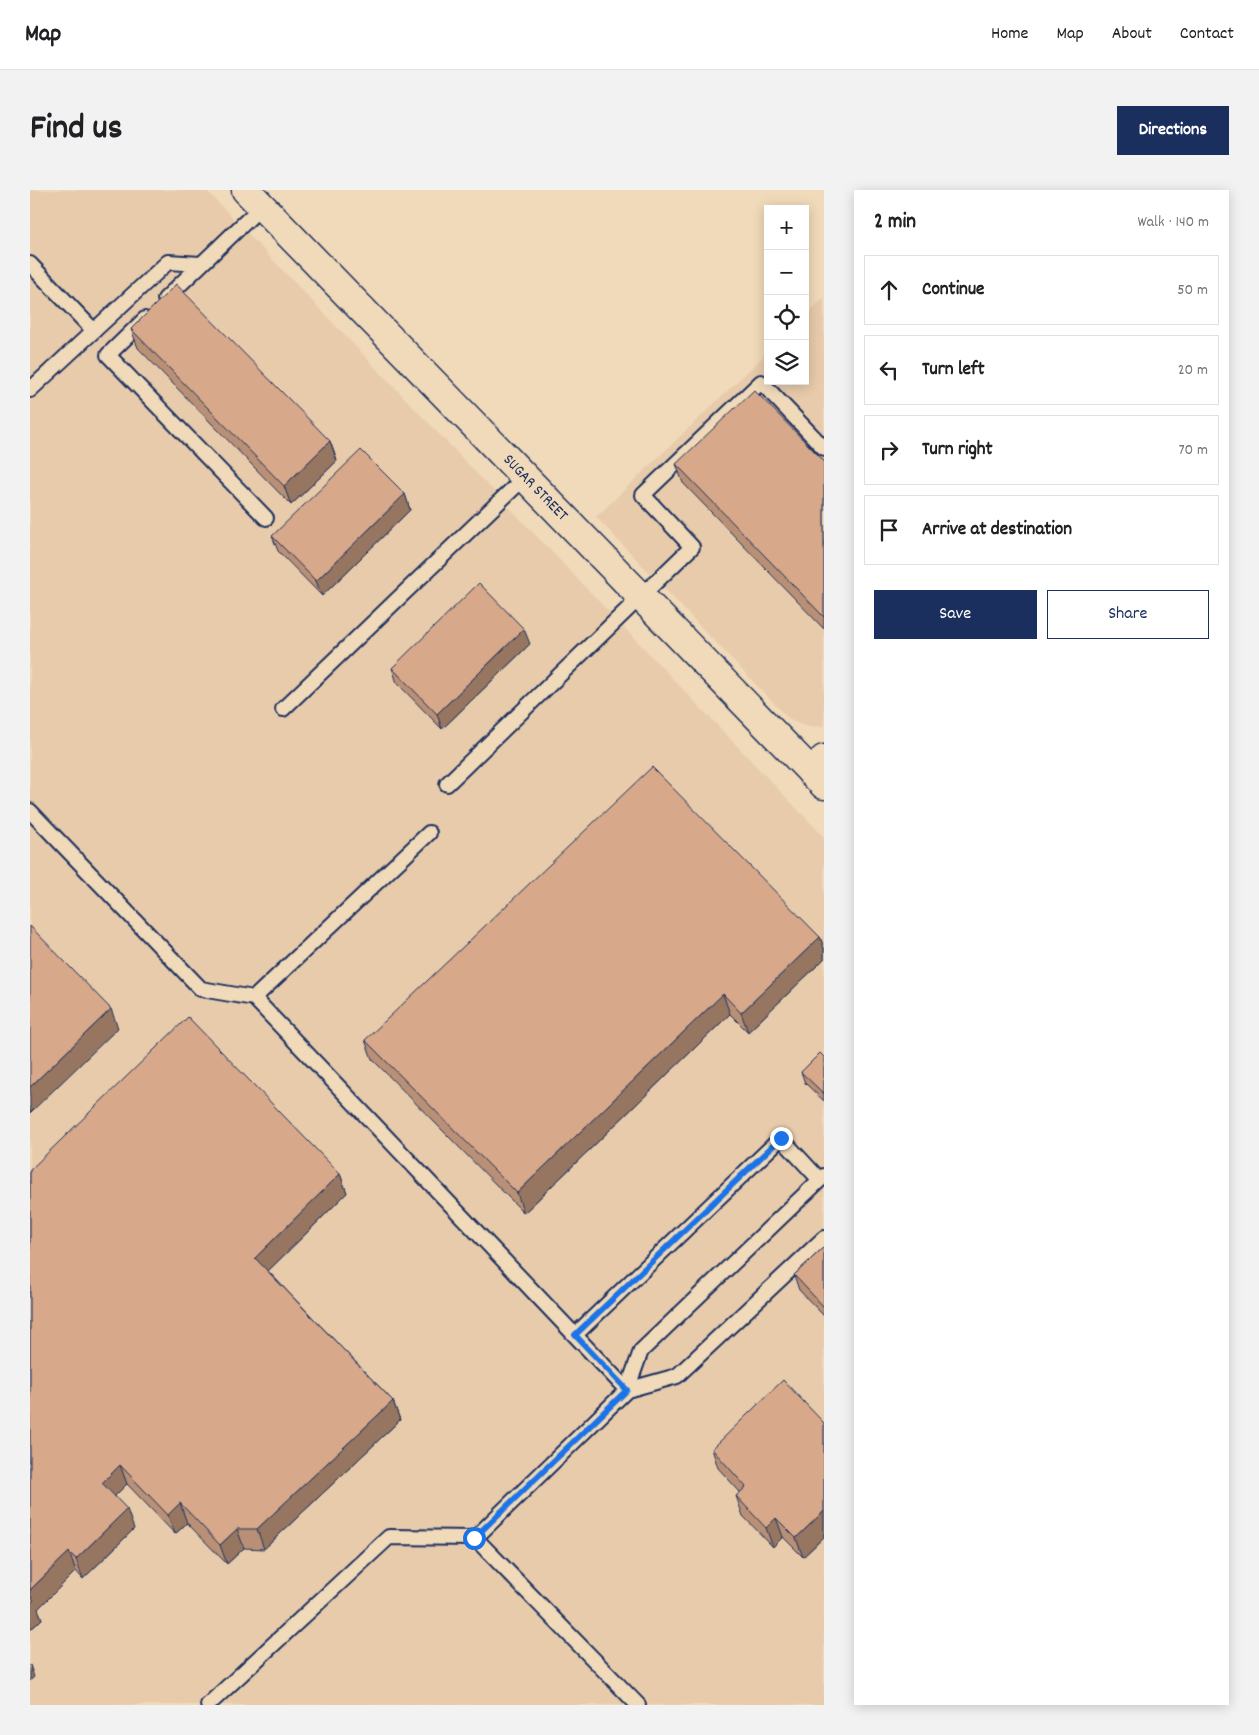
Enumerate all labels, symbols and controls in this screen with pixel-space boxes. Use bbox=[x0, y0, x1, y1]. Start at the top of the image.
text: Map bbox=[25, 18, 61, 52]
text: Home bbox=[991, 22, 1028, 47]
text: Map bbox=[1056, 22, 1084, 47]
text: About bbox=[1112, 22, 1152, 47]
text: Contact bbox=[1180, 22, 1234, 47]
text: Find us bbox=[30, 105, 122, 155]
button: Directions bbox=[1117, 106, 1229, 155]
map controls bbox=[764, 205, 809, 385]
button: + bbox=[764, 205, 809, 250]
text: 2 min bbox=[874, 208, 916, 238]
text: Walk · 140 m bbox=[1137, 211, 1209, 234]
button: − bbox=[764, 250, 809, 295]
icon: ahead bbox=[875, 276, 903, 304]
text: Continue bbox=[922, 277, 984, 304]
text: 50 m bbox=[1177, 279, 1208, 302]
button: locate bbox=[764, 295, 809, 340]
button: layers bbox=[764, 340, 809, 385]
icon: left bbox=[875, 356, 903, 384]
text: Turn left bbox=[922, 357, 985, 384]
text: 20 m bbox=[1178, 359, 1208, 382]
icon: right bbox=[875, 436, 903, 464]
text: Turn right bbox=[922, 437, 993, 464]
text: 70 m bbox=[1178, 439, 1208, 462]
street label: SUGAR STREET bbox=[497, 449, 573, 527]
icon: arrive bbox=[875, 516, 903, 544]
text: Arrive at destination bbox=[922, 517, 1072, 544]
button: Save bbox=[874, 590, 1037, 639]
button: Share bbox=[1047, 590, 1209, 639]
route end bbox=[770, 1127, 793, 1150]
route start bbox=[463, 1527, 486, 1550]

